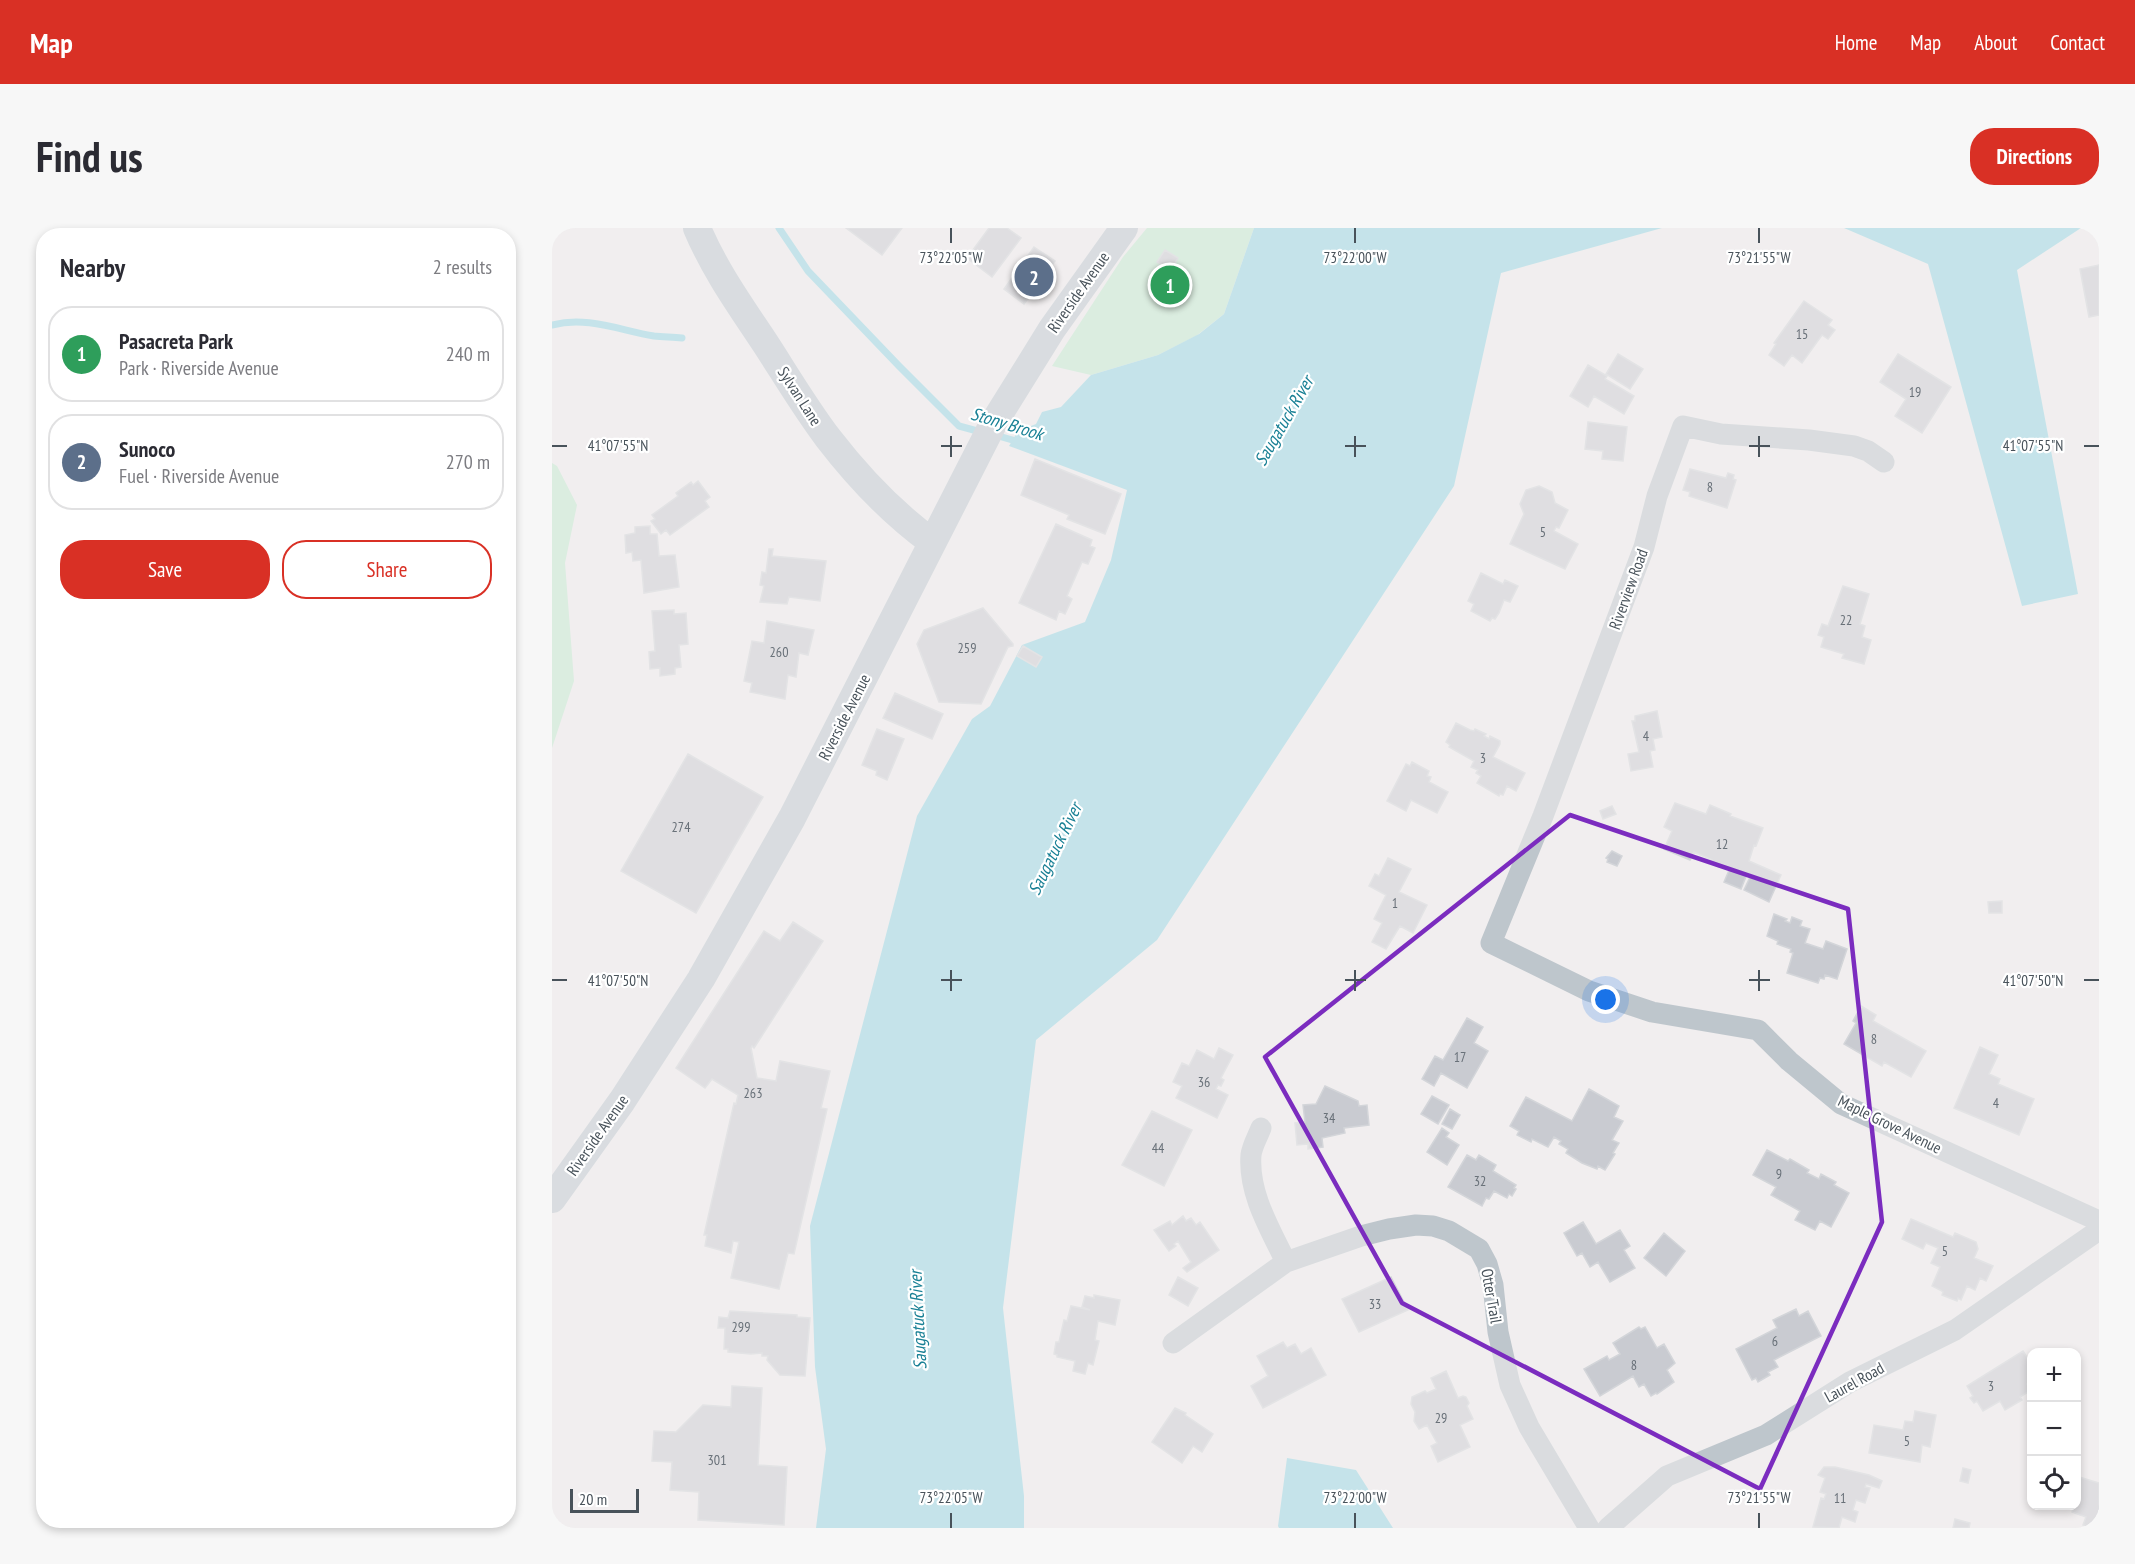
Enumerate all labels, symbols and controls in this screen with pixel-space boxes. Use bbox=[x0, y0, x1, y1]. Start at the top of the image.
text: Map bbox=[30, 24, 73, 61]
text: Home bbox=[1835, 29, 1877, 56]
text: Map bbox=[1910, 29, 1941, 56]
text: About bbox=[1974, 29, 2017, 56]
text: Contact bbox=[2050, 29, 2105, 56]
button: Directions bbox=[1970, 128, 2099, 185]
text: Find us bbox=[36, 129, 143, 184]
text: 73°22'05"W bbox=[919, 248, 983, 267]
street label: Riverside Avenue bbox=[1043, 248, 1113, 336]
text: 73°22'00"W bbox=[1323, 248, 1387, 267]
text: 73°21'55"W bbox=[1727, 248, 1791, 267]
text: Nearby bbox=[60, 251, 125, 284]
text: 2 results bbox=[433, 254, 492, 280]
pin: 2 bbox=[1014, 254, 1054, 300]
pin: 1 bbox=[1150, 262, 1190, 308]
house number: 15 bbox=[1796, 325, 1808, 343]
text: Pasacreta Park bbox=[119, 327, 233, 355]
text: 1 bbox=[77, 341, 86, 367]
text: 240 m bbox=[446, 341, 490, 367]
text: Park · Riverside Avenue bbox=[119, 355, 279, 381]
street label: Sylvan Lane bbox=[774, 363, 826, 429]
water label: Saugatuck River bbox=[1249, 369, 1320, 469]
house number: 19 bbox=[1909, 383, 1921, 401]
water label: Stony Brook bbox=[968, 402, 1048, 446]
text: Sunoco bbox=[119, 435, 175, 463]
text: 41°07'55"N bbox=[588, 436, 648, 455]
text: 41°07'55"N bbox=[2003, 436, 2063, 455]
text: 2 bbox=[77, 449, 86, 475]
text: 270 m bbox=[446, 449, 490, 475]
text: Fuel · Riverside Avenue bbox=[119, 463, 279, 489]
house number: 8 bbox=[1707, 478, 1713, 496]
house number: 5 bbox=[1540, 523, 1546, 541]
button: Save bbox=[60, 540, 270, 599]
button: Share bbox=[282, 540, 492, 599]
street label: Riverview Road bbox=[1604, 546, 1652, 632]
house number: 22 bbox=[1840, 611, 1852, 629]
house number: 259 bbox=[958, 639, 976, 657]
house number: 260 bbox=[770, 643, 788, 661]
street label: Riverside Avenue bbox=[814, 670, 874, 764]
house number: 4 bbox=[1643, 727, 1650, 745]
house number: 3 bbox=[1480, 749, 1486, 767]
water label: Saugatuck River bbox=[1022, 796, 1088, 898]
house number: 274 bbox=[672, 818, 691, 836]
house number: 12 bbox=[1716, 835, 1728, 853]
house number: 1 bbox=[1392, 894, 1398, 912]
text: 41°07'50"N bbox=[588, 971, 648, 990]
text: 41°07'50"N bbox=[2003, 971, 2063, 990]
your location bbox=[1591, 985, 1620, 1014]
house number: 8 bbox=[1871, 1030, 1877, 1048]
house number: 17 bbox=[1454, 1048, 1466, 1066]
house number: 36 bbox=[1198, 1073, 1210, 1091]
house number: 263 bbox=[744, 1084, 762, 1102]
street label: Maple Grove Avenue bbox=[1835, 1090, 1945, 1158]
street label: Riverside Avenue bbox=[562, 1091, 632, 1179]
house number: 4 bbox=[1993, 1094, 2000, 1112]
house number: 34 bbox=[1323, 1109, 1336, 1127]
house number: 44 bbox=[1152, 1139, 1165, 1157]
house number: 9 bbox=[1776, 1165, 1782, 1183]
house number: 32 bbox=[1474, 1172, 1486, 1190]
house number: 5 bbox=[1942, 1242, 1948, 1260]
water label: Saugatuck River bbox=[903, 1267, 932, 1370]
street label: Otter Trail bbox=[1477, 1267, 1507, 1325]
house number: 33 bbox=[1369, 1295, 1381, 1313]
house number: 299 bbox=[732, 1318, 750, 1336]
house number: 6 bbox=[1772, 1332, 1778, 1350]
map controls bbox=[2027, 1348, 2081, 1510]
button: + bbox=[2027, 1348, 2081, 1402]
house number: 8 bbox=[1631, 1356, 1637, 1374]
street label: Laurel Road bbox=[1821, 1357, 1887, 1407]
house number: 3 bbox=[1988, 1377, 1994, 1395]
button: − bbox=[2027, 1402, 2081, 1456]
house number: 29 bbox=[1435, 1409, 1447, 1427]
house number: 5 bbox=[1904, 1432, 1910, 1450]
house number: 301 bbox=[708, 1451, 726, 1469]
button: locate bbox=[2027, 1456, 2081, 1510]
scale bar bbox=[570, 1486, 639, 1514]
text: 73°22'05"W bbox=[919, 1488, 983, 1507]
text: 73°22'00"W bbox=[1323, 1488, 1387, 1507]
text: 73°21'55"W bbox=[1727, 1488, 1791, 1507]
text: 20 m bbox=[579, 1489, 607, 1509]
house number: 11 bbox=[1834, 1489, 1846, 1507]

